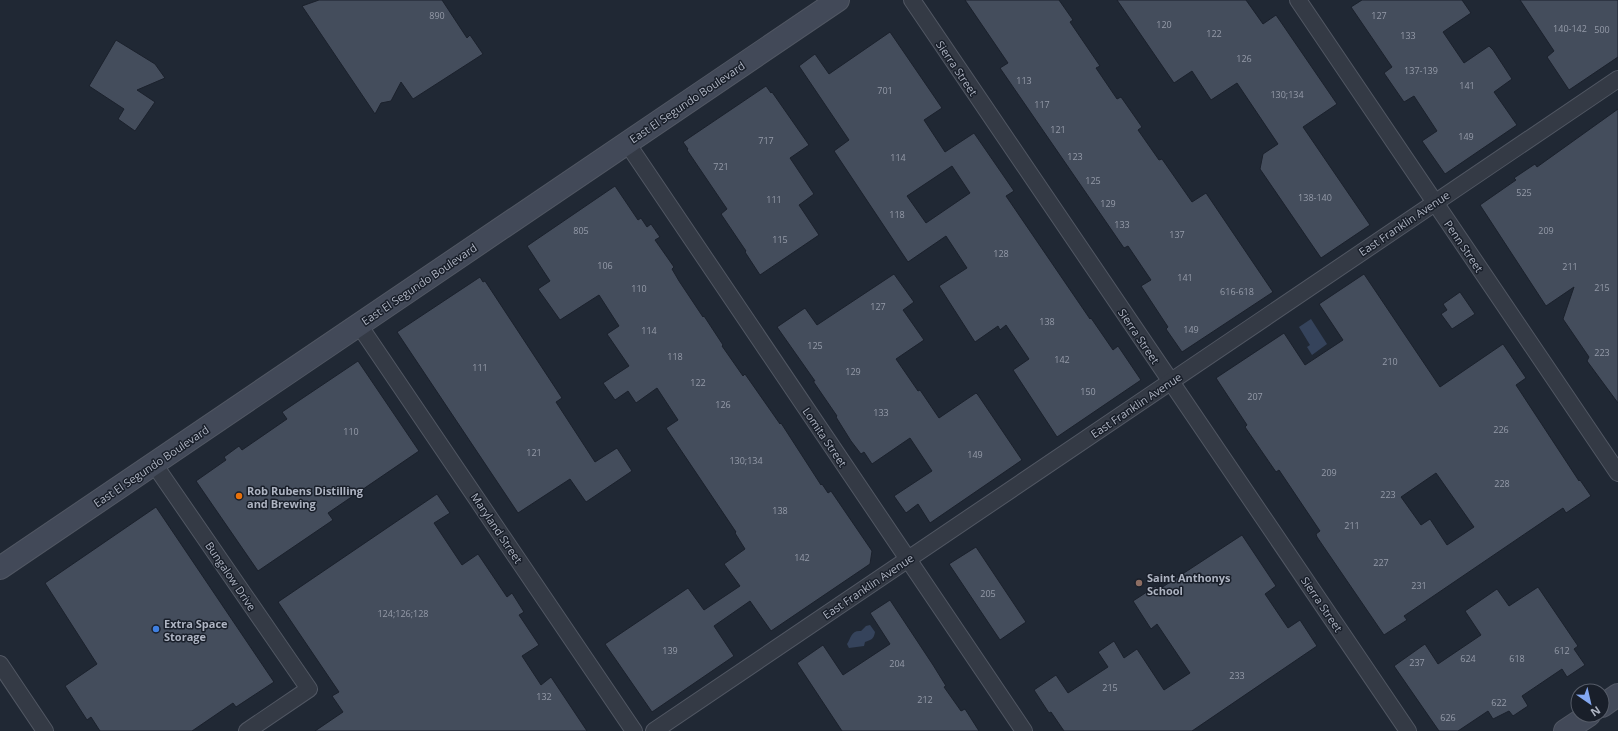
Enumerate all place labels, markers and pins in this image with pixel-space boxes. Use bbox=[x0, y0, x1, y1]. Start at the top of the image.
place label: Rob Rubens Distilling and Brewing bbox=[247, 483, 364, 511]
marker: Rob Rubens Distilling and Brewing bbox=[234, 491, 244, 501]
place label: Saint Anthonys School bbox=[1147, 570, 1231, 598]
marker: Saint Anthonys School bbox=[1134, 578, 1144, 588]
place label: Extra Space Storage bbox=[164, 616, 228, 644]
marker: Extra Space Storage bbox=[151, 624, 161, 634]

